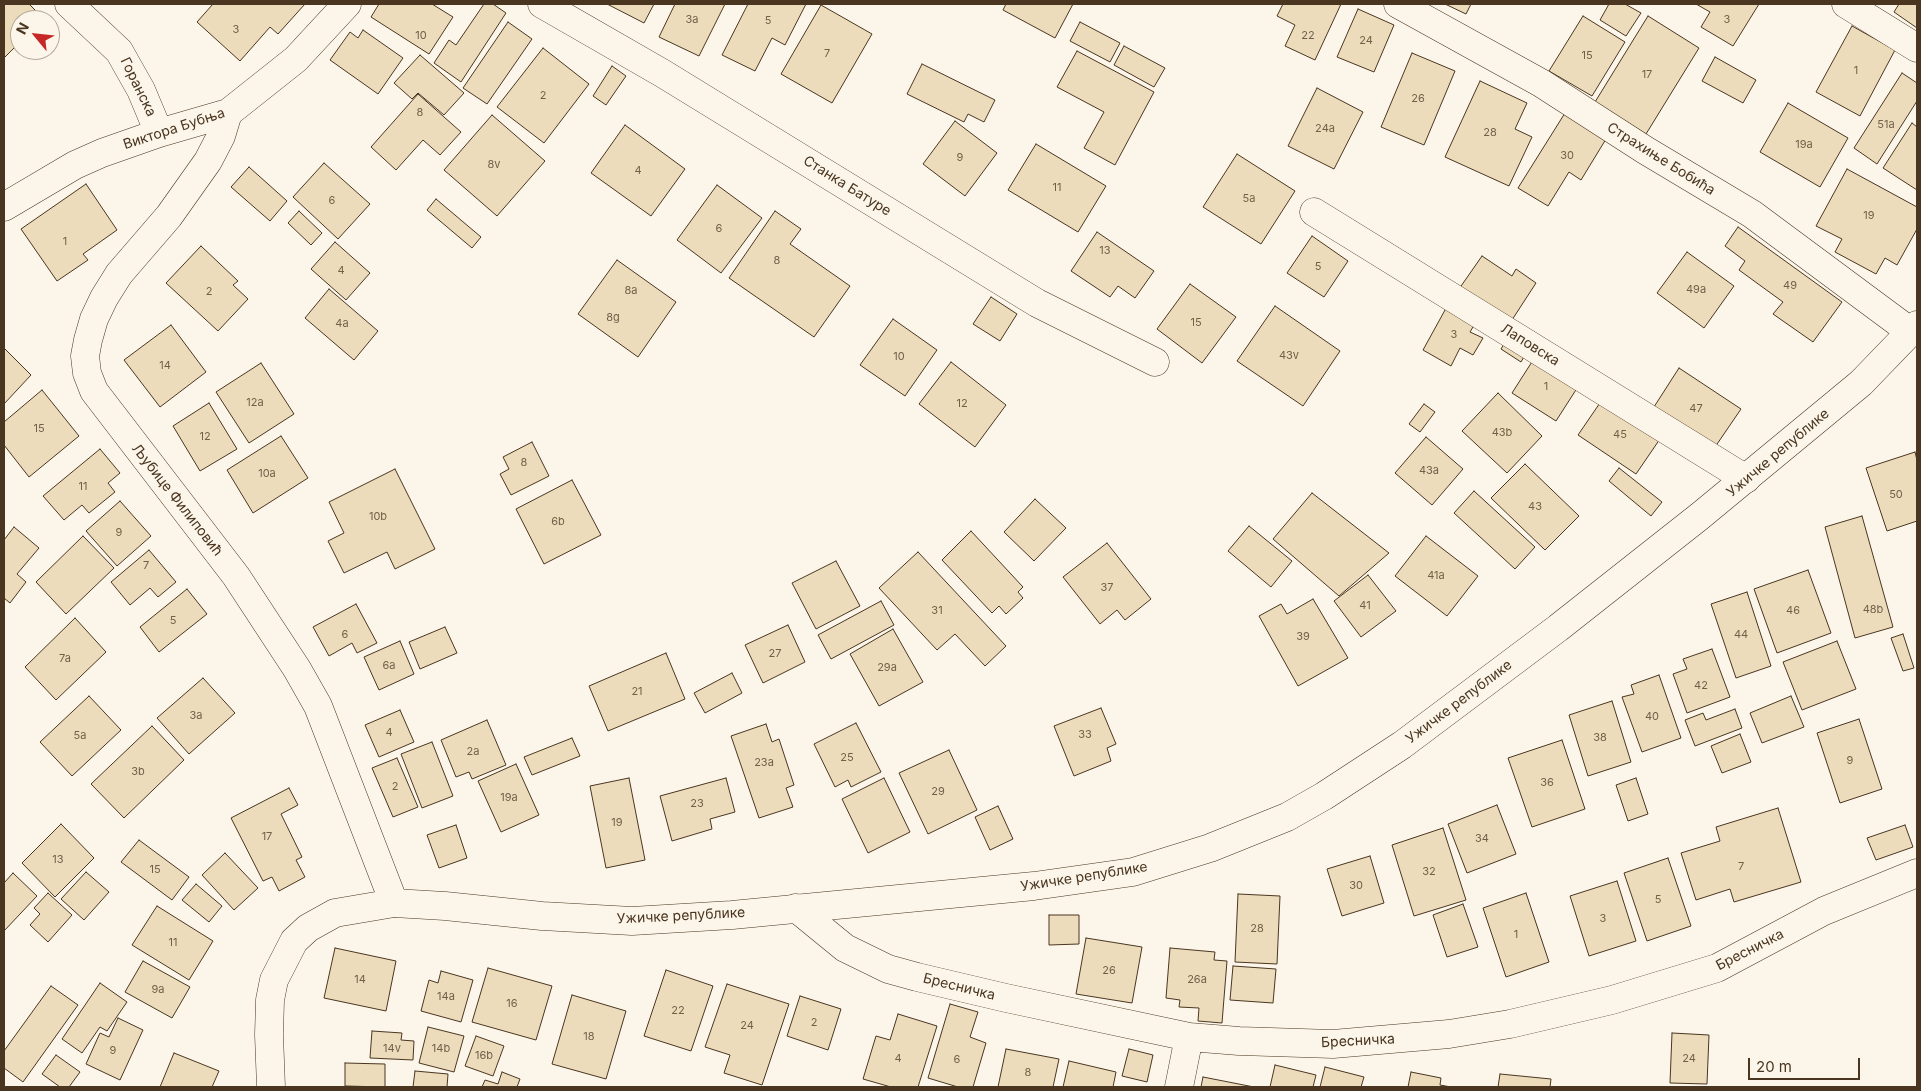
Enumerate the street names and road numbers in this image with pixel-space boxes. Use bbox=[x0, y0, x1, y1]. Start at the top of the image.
street label: Горанска bbox=[116, 55, 160, 119]
street label: Виктора Бубња bbox=[121, 105, 227, 153]
street label: Страхиње Бобића bbox=[1604, 119, 1718, 199]
street label: Станка Батуре bbox=[800, 152, 894, 220]
street label: Лаповска bbox=[1497, 320, 1563, 370]
street label: Ужичке републике bbox=[1723, 405, 1833, 501]
street label: Љубице Филиповић bbox=[128, 441, 226, 559]
street label: Ужичке републике bbox=[1403, 657, 1515, 747]
street label: Ужичке републике bbox=[1019, 859, 1149, 895]
street label: Ужичке републике bbox=[616, 904, 746, 928]
street label: Бресничка bbox=[1713, 926, 1787, 974]
street label: Бресничка bbox=[921, 970, 997, 1004]
street label: Бресничка bbox=[1321, 1031, 1395, 1051]

